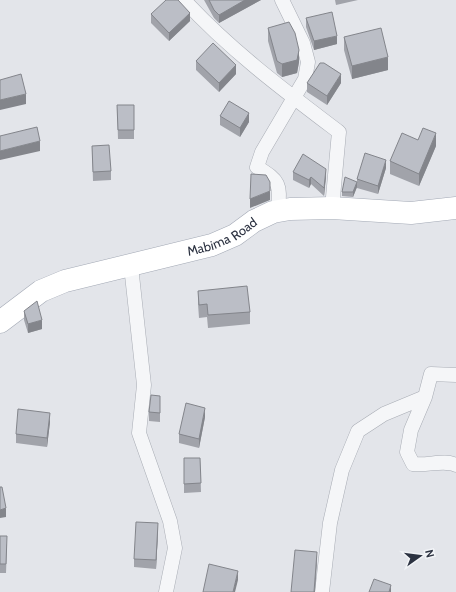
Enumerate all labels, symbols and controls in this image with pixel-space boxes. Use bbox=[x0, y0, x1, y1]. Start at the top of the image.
street label: Mabima Road bbox=[185, 214, 260, 259]
north arrow bbox=[400, 536, 440, 576]
text: N bbox=[422, 548, 437, 559]

